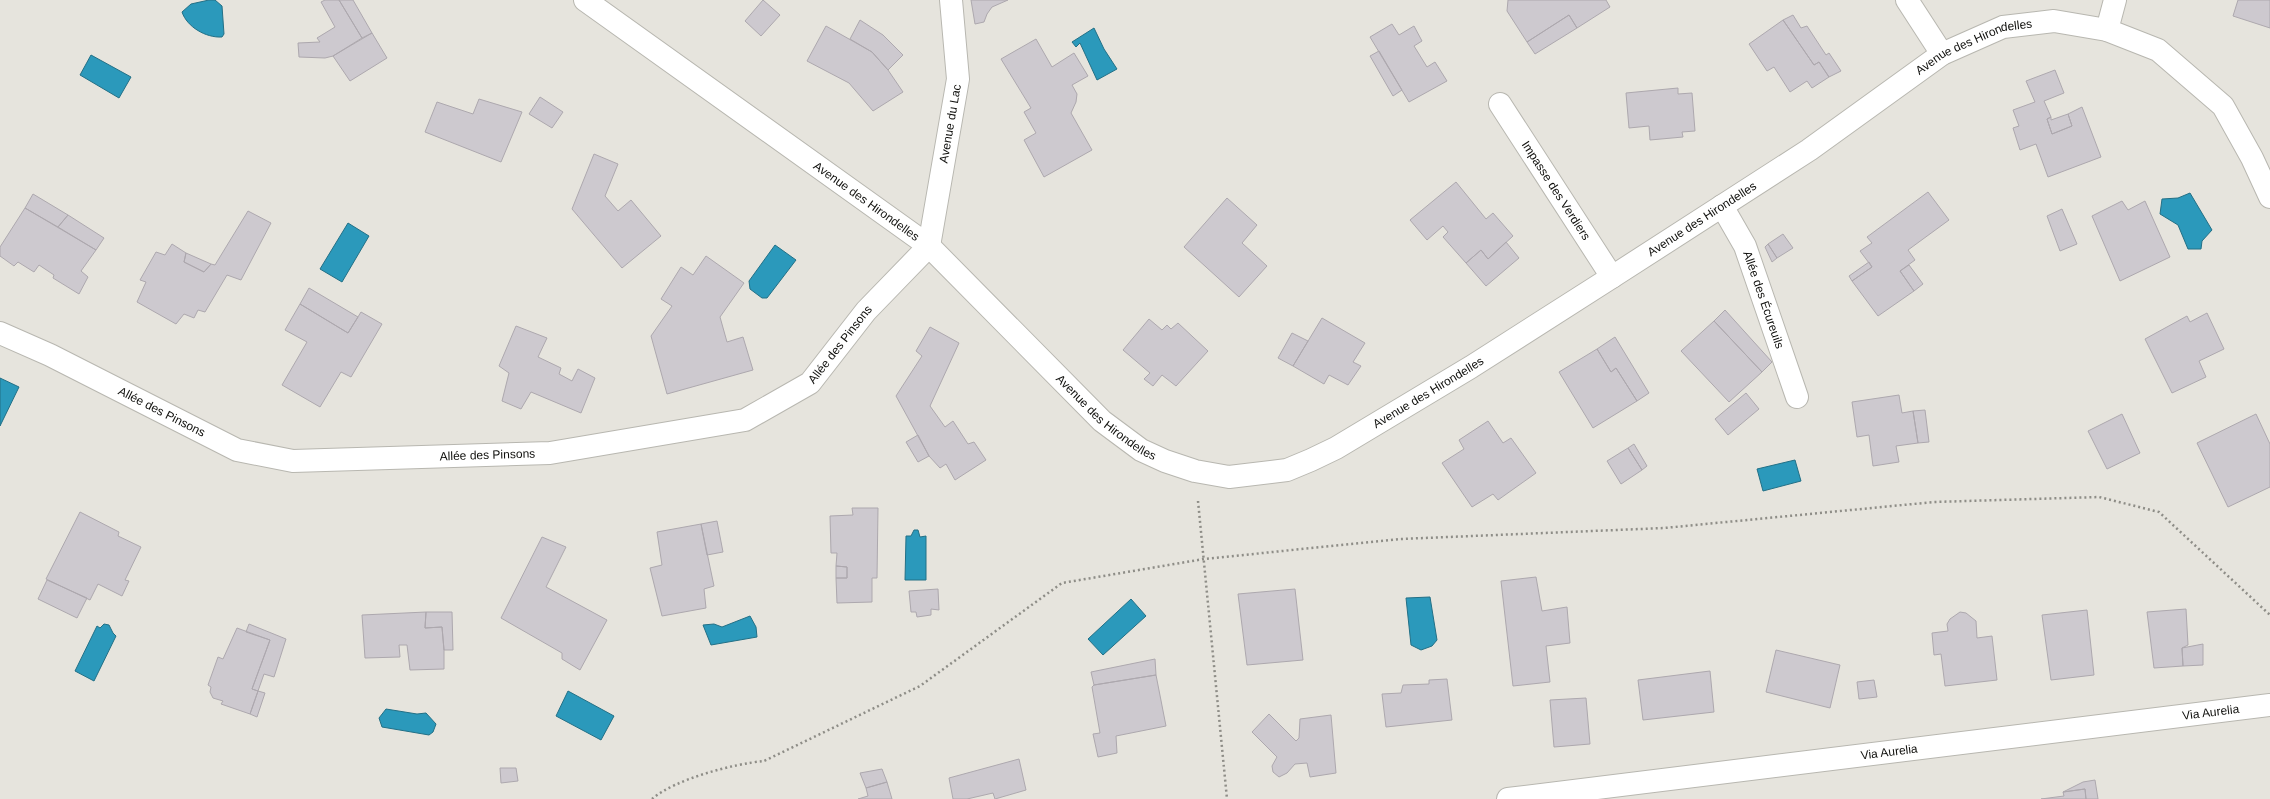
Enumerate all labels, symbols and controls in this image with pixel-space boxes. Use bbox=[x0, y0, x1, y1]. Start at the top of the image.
street label: Avenue des Hirondelles bbox=[1913, 17, 2033, 78]
street label: Avenue du Lac bbox=[936, 83, 964, 164]
street label: Impasse des Verdiers bbox=[1519, 138, 1593, 243]
street label: Avenue des Hirondelles bbox=[811, 159, 922, 244]
street label: Avenue des Hirondelles bbox=[1645, 179, 1759, 259]
street label: Allée des Écureuils bbox=[1740, 249, 1787, 350]
street label: Allée des Pinsons bbox=[805, 302, 875, 386]
street label: Avenue des Hirondelles bbox=[1370, 354, 1486, 431]
street label: Avenue des Hirondelles bbox=[1053, 372, 1158, 463]
street label: Allée des Pinsons bbox=[116, 384, 208, 440]
street label: Allée des Pinsons bbox=[439, 446, 535, 463]
street label: Via Aurelia bbox=[2181, 702, 2240, 723]
street label: Via Aurelia bbox=[1860, 741, 1919, 762]

